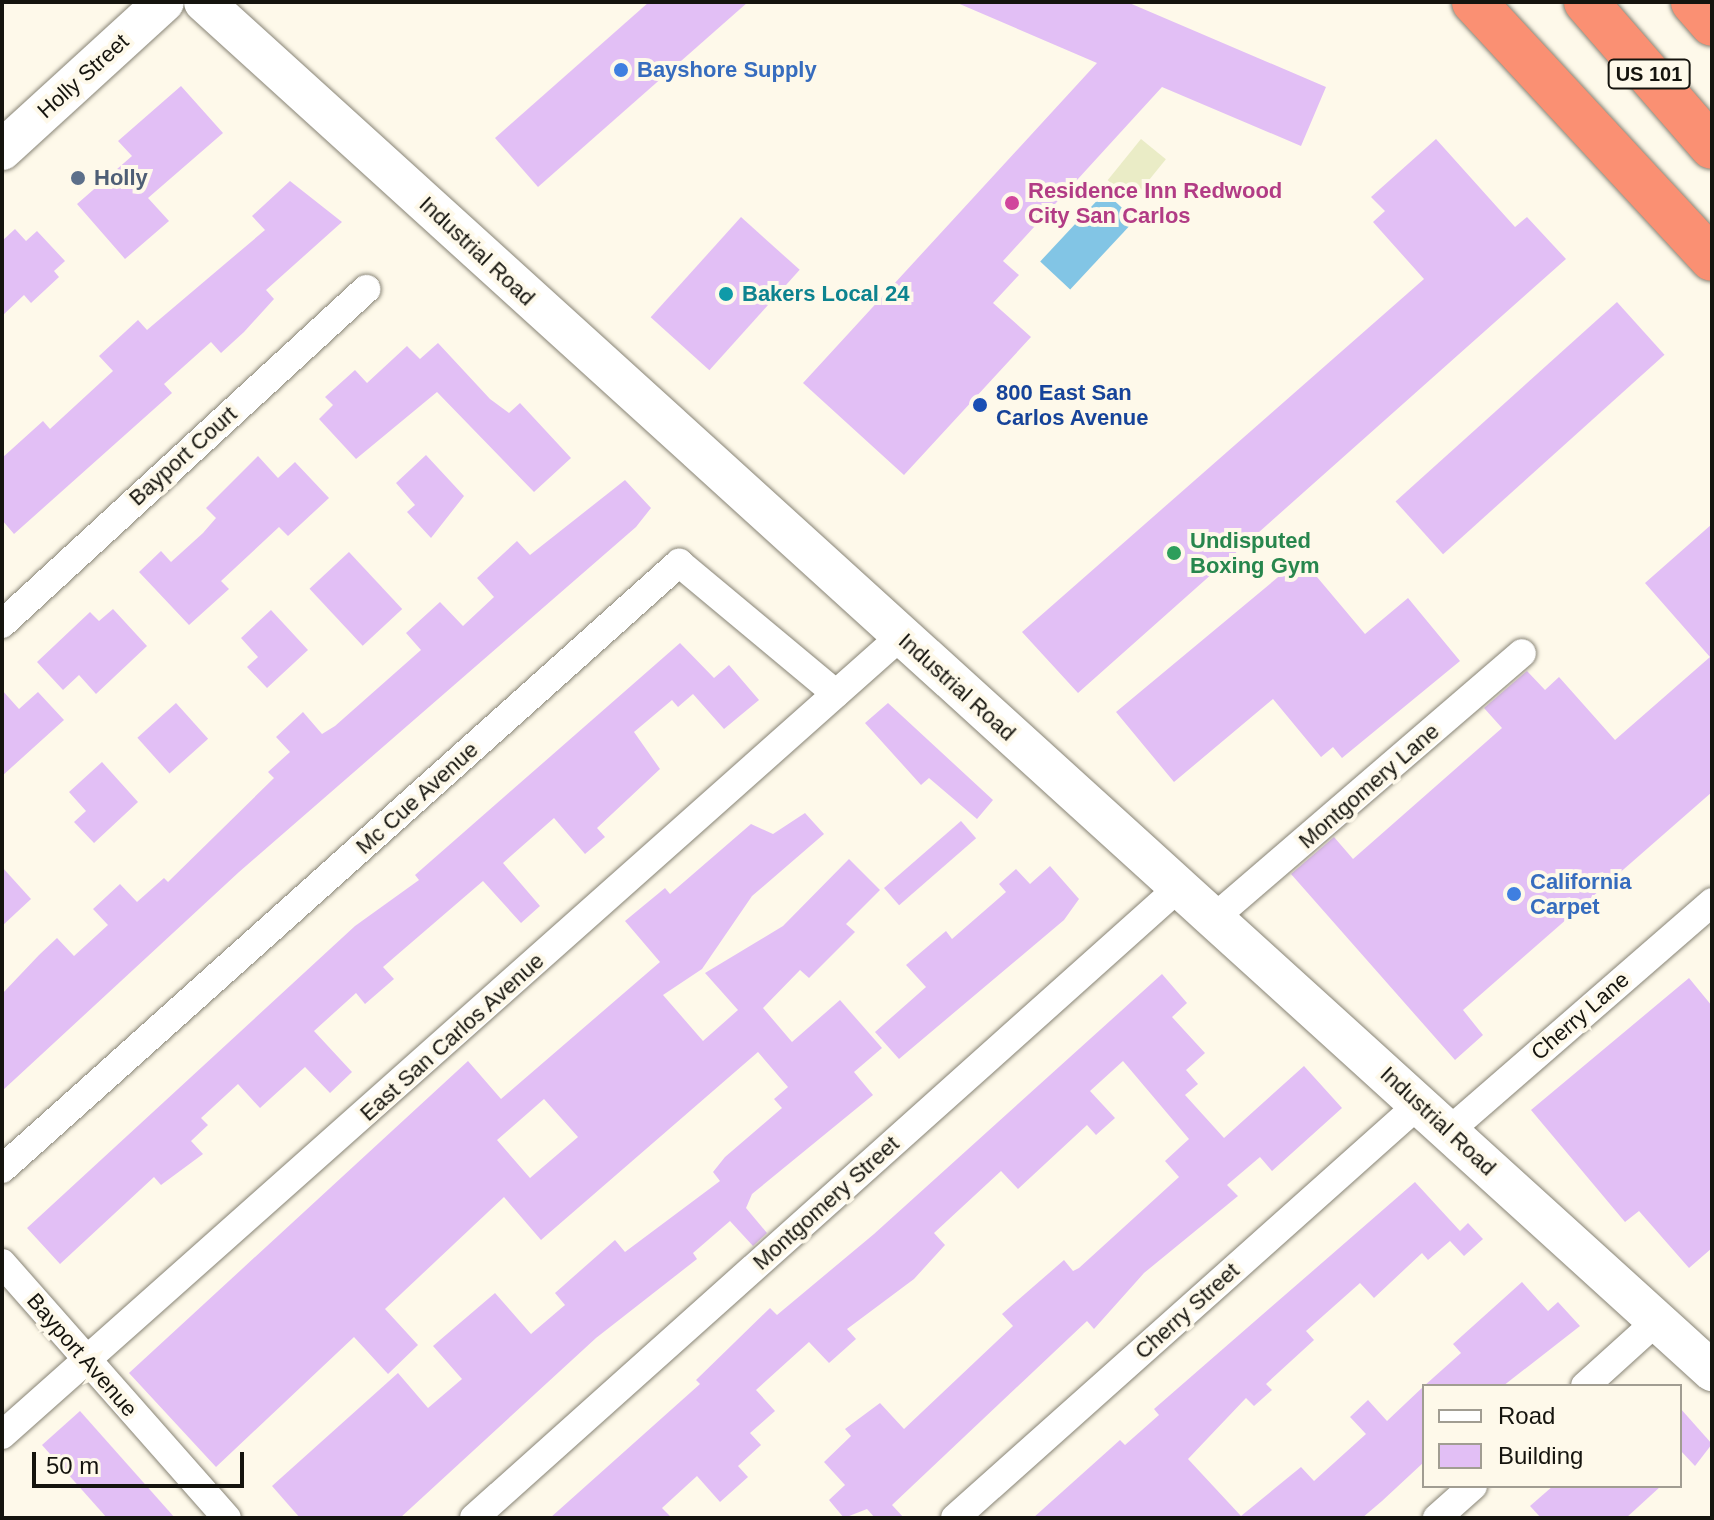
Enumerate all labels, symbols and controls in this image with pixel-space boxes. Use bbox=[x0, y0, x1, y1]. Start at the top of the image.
street label: Holly Street bbox=[32, 28, 134, 124]
place label: Bayshore Supply bbox=[637, 57, 817, 83]
road number: US 101 bbox=[1607, 58, 1691, 90]
marker: Bayshore Supply bbox=[612, 61, 630, 79]
place label: Holly bbox=[94, 165, 148, 191]
marker: Holly bbox=[69, 169, 87, 187]
place label: Residence Inn Redwood City San Carlos bbox=[1028, 177, 1282, 228]
street label: Industrial Road bbox=[414, 191, 540, 311]
marker: Residence Inn Redwood City San Carlos bbox=[1003, 194, 1021, 212]
place label: Bakers Local 24 bbox=[742, 281, 910, 307]
marker: Bakers Local 24 bbox=[717, 285, 735, 303]
place label: 800 East San Carlos Avenue bbox=[996, 379, 1149, 430]
marker: 800 East San Carlos Avenue bbox=[971, 396, 989, 414]
street label: Bayport Court bbox=[124, 401, 242, 511]
place label: Undisputed Boxing Gym bbox=[1190, 527, 1320, 578]
marker: Undisputed Boxing Gym bbox=[1165, 544, 1183, 562]
street label: Industrial Road bbox=[893, 628, 1021, 746]
street label: Montgomery Lane bbox=[1293, 718, 1445, 854]
street label: Mc Cue Avenue bbox=[350, 736, 484, 860]
place label: California Carpet bbox=[1530, 868, 1631, 920]
marker: California Carpet bbox=[1505, 885, 1523, 903]
street label: East San Carlos Avenue bbox=[354, 947, 550, 1127]
street label: Cherry Lane bbox=[1526, 966, 1634, 1066]
street label: Industrial Road bbox=[1375, 1061, 1501, 1181]
street label: Montgomery Street bbox=[748, 1131, 904, 1275]
street label: Cherry Street bbox=[1130, 1257, 1244, 1365]
street label: Bayport Avenue bbox=[21, 1287, 143, 1423]
legend bbox=[1422, 1384, 1682, 1488]
text: Road bbox=[1498, 1402, 1555, 1429]
scale bar bbox=[36, 1436, 248, 1486]
text: Building bbox=[1498, 1442, 1583, 1469]
text: 50 m bbox=[46, 1452, 99, 1479]

